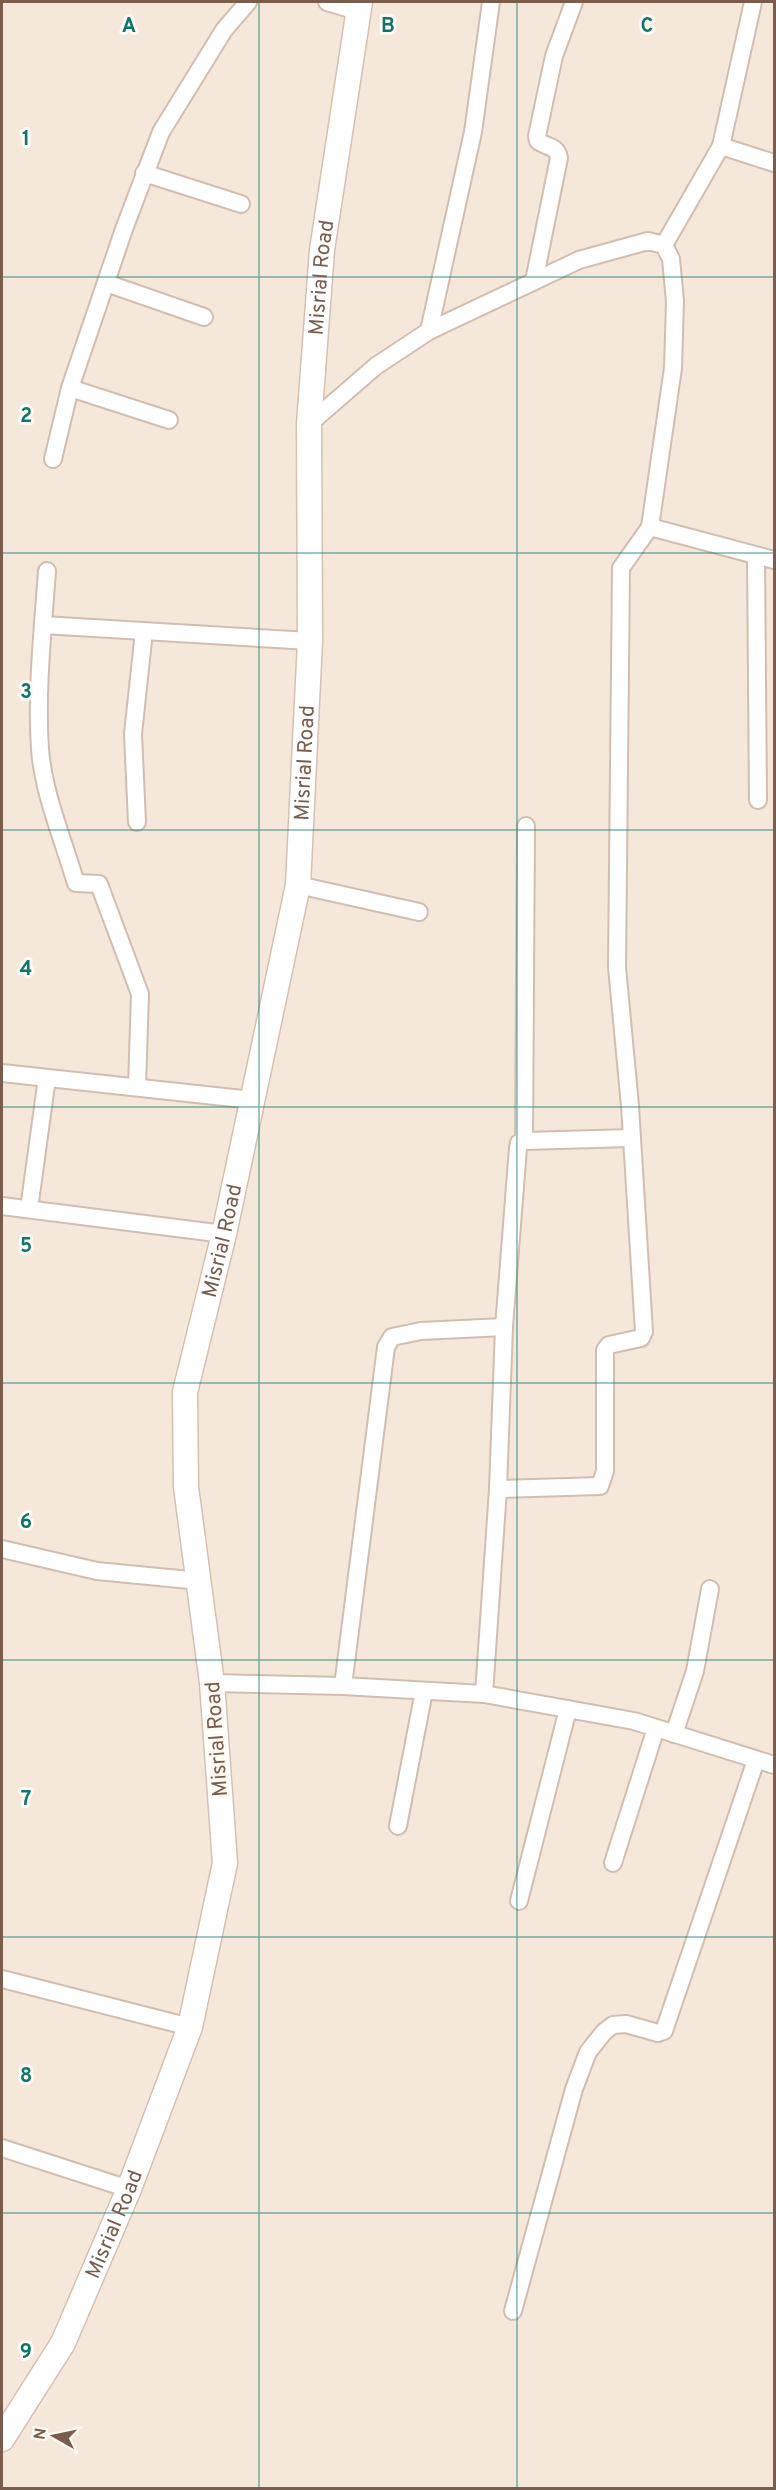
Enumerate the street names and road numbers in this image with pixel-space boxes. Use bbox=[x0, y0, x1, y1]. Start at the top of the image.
street label: Misrial Road bbox=[304, 218, 341, 336]
street label: Misrial Road bbox=[289, 705, 322, 821]
street label: Misrial Road bbox=[197, 1182, 249, 1301]
street label: Misrial Road bbox=[200, 1680, 235, 1797]
street label: Misrial Road bbox=[80, 2166, 150, 2283]

